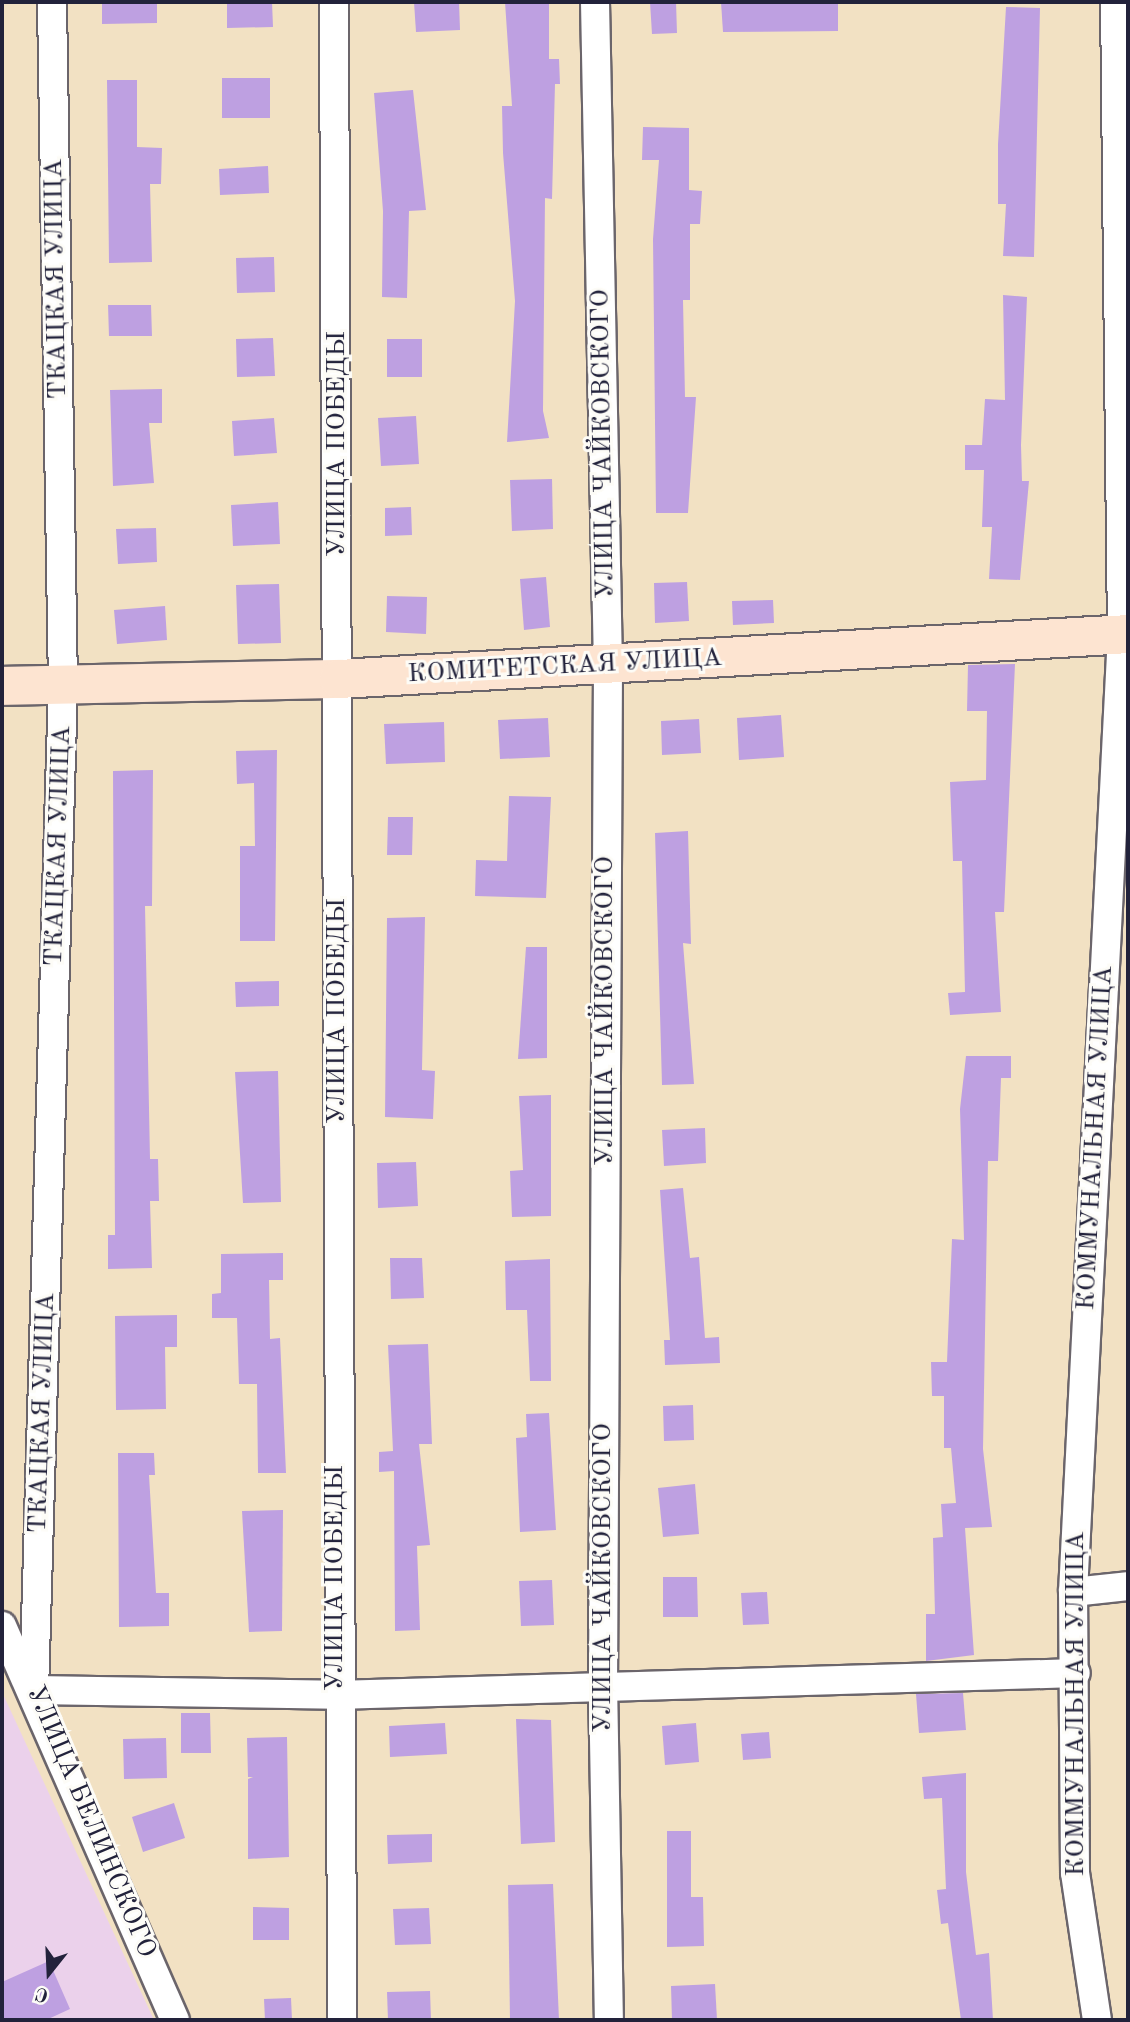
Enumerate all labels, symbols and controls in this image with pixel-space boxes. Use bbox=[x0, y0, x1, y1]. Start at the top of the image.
street label: ТКАЦКАЯ УЛИЦА bbox=[39, 158, 75, 400]
street label: УЛИЦА ЧАЙКОВСКОГО bbox=[586, 289, 622, 599]
street label: УЛИЦА ПОБЕДЫ bbox=[322, 331, 354, 557]
street label: КОМИТЕТСКАЯ УЛИЦА bbox=[407, 643, 723, 691]
street label: ТКАЦКАЯ УЛИЦА bbox=[39, 725, 79, 967]
street label: УЛИЦА ЧАЙКОВСКОГО bbox=[590, 856, 622, 1166]
street label: УЛИЦА ПОБЕДЫ bbox=[322, 898, 354, 1124]
street label: КОММУНАЛЬНАЯ УЛИЦА bbox=[1071, 965, 1121, 1311]
street label: ТКАЦКАЯ УЛИЦА bbox=[23, 1292, 63, 1534]
street label: УЛИЦА ЧАЙКОВСКОГО bbox=[588, 1423, 620, 1733]
street label: УЛИЦА ПОБЕДЫ bbox=[320, 1465, 352, 1691]
street label: КОММУНАЛЬНАЯ УЛИЦА bbox=[1061, 1531, 1093, 1877]
street label: УЛИЦА БЕЛИНСКОГО bbox=[18, 1681, 162, 1963]
north arrow bbox=[14, 1938, 84, 2008]
text: С bbox=[33, 1982, 51, 2004]

